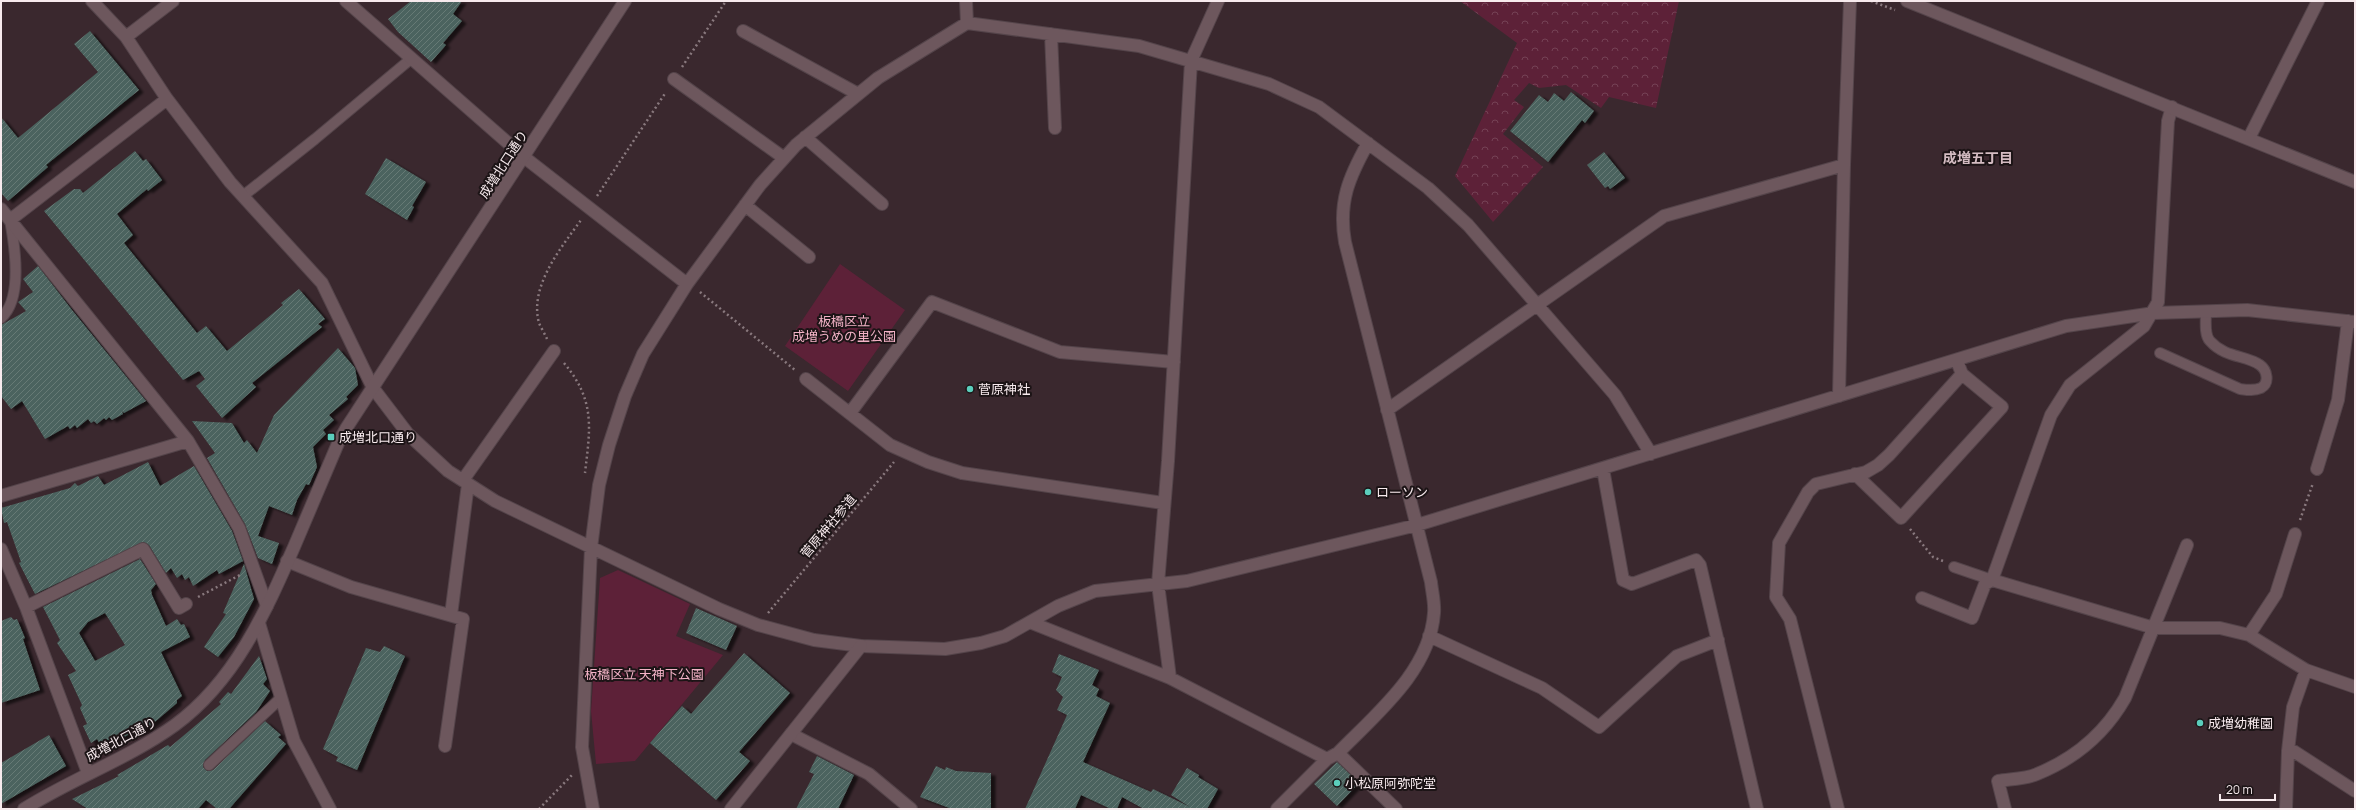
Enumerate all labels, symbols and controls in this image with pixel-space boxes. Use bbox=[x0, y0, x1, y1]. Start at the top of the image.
street label: 成増北口通り bbox=[474, 126, 532, 202]
district label: 成増五丁目 bbox=[1943, 148, 2013, 167]
park label: 板橋区立 成増うめの里公園 bbox=[792, 312, 896, 345]
place label: 菅原神社 bbox=[978, 380, 1030, 398]
marker: 菅原神社 bbox=[965, 384, 975, 394]
place label: 成増北口通り bbox=[339, 428, 417, 446]
marker: 成増北口通り bbox=[326, 432, 336, 442]
place label: ローソン bbox=[1376, 483, 1428, 501]
marker: ローソン bbox=[1363, 487, 1373, 497]
street label: 菅原神社参道 bbox=[796, 490, 860, 562]
park label: 板橋区立 天神下公園 bbox=[584, 665, 704, 683]
street label: 成増北口通り bbox=[82, 713, 160, 765]
place label: 成増幼稚園 bbox=[2208, 714, 2273, 732]
marker: 成増幼稚園 bbox=[2195, 718, 2205, 728]
place label: 小松原阿弥陀堂 bbox=[1345, 774, 1436, 792]
scale bar bbox=[2220, 776, 2275, 802]
marker: 小松原阿弥陀堂 bbox=[1332, 778, 1342, 788]
text: 20 m bbox=[2226, 781, 2253, 798]

